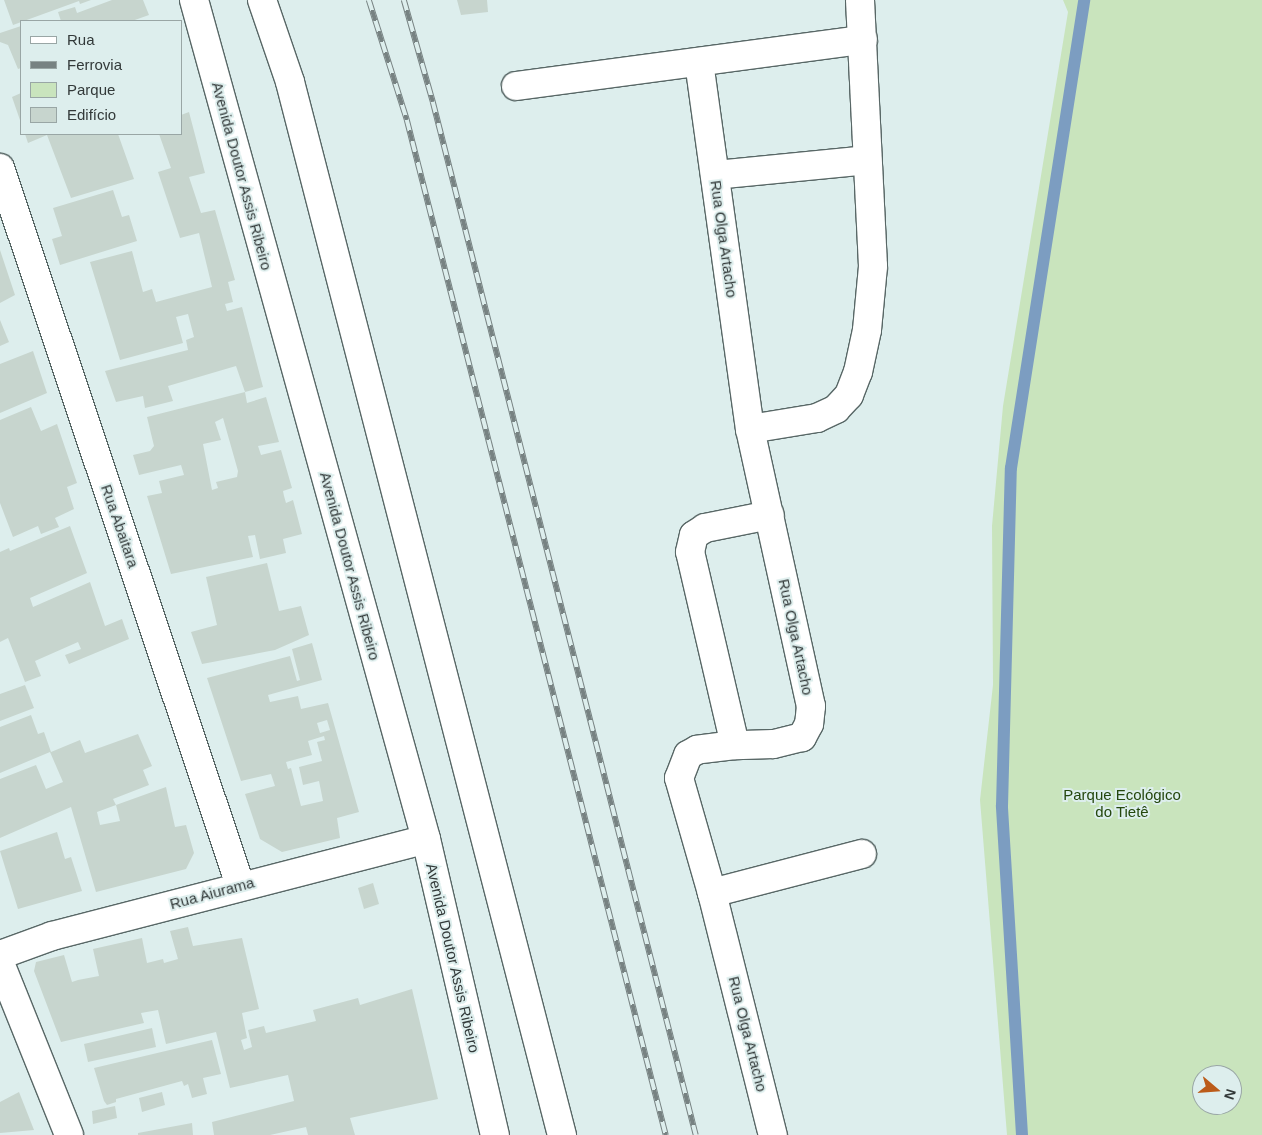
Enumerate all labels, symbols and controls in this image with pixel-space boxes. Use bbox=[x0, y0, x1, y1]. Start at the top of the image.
legend bbox=[20, 20, 182, 135]
text: Rua bbox=[67, 31, 95, 48]
text: Ferrovia bbox=[67, 56, 122, 73]
street label: Avenida Doutor Assis Ribeiro bbox=[208, 80, 276, 272]
text: Parque bbox=[67, 81, 115, 98]
text: Edifício bbox=[67, 106, 116, 123]
street label: Rua Olga Artacho bbox=[707, 179, 741, 299]
street label: Avenida Doutor Assis Ribeiro bbox=[316, 470, 384, 662]
street label: Rua Abaitara bbox=[97, 482, 143, 570]
street label: Rua Olga Artacho bbox=[775, 577, 817, 697]
park label: Parque Ecológico do Tietê bbox=[1063, 785, 1181, 820]
street label: Avenida Doutor Assis Ribeiro bbox=[422, 861, 484, 1055]
street label: Rua Aiurama bbox=[167, 873, 257, 913]
street label: Rua Olga Artacho bbox=[725, 974, 771, 1094]
north arrow bbox=[1192, 1065, 1242, 1115]
text: N bbox=[1221, 1087, 1239, 1102]

